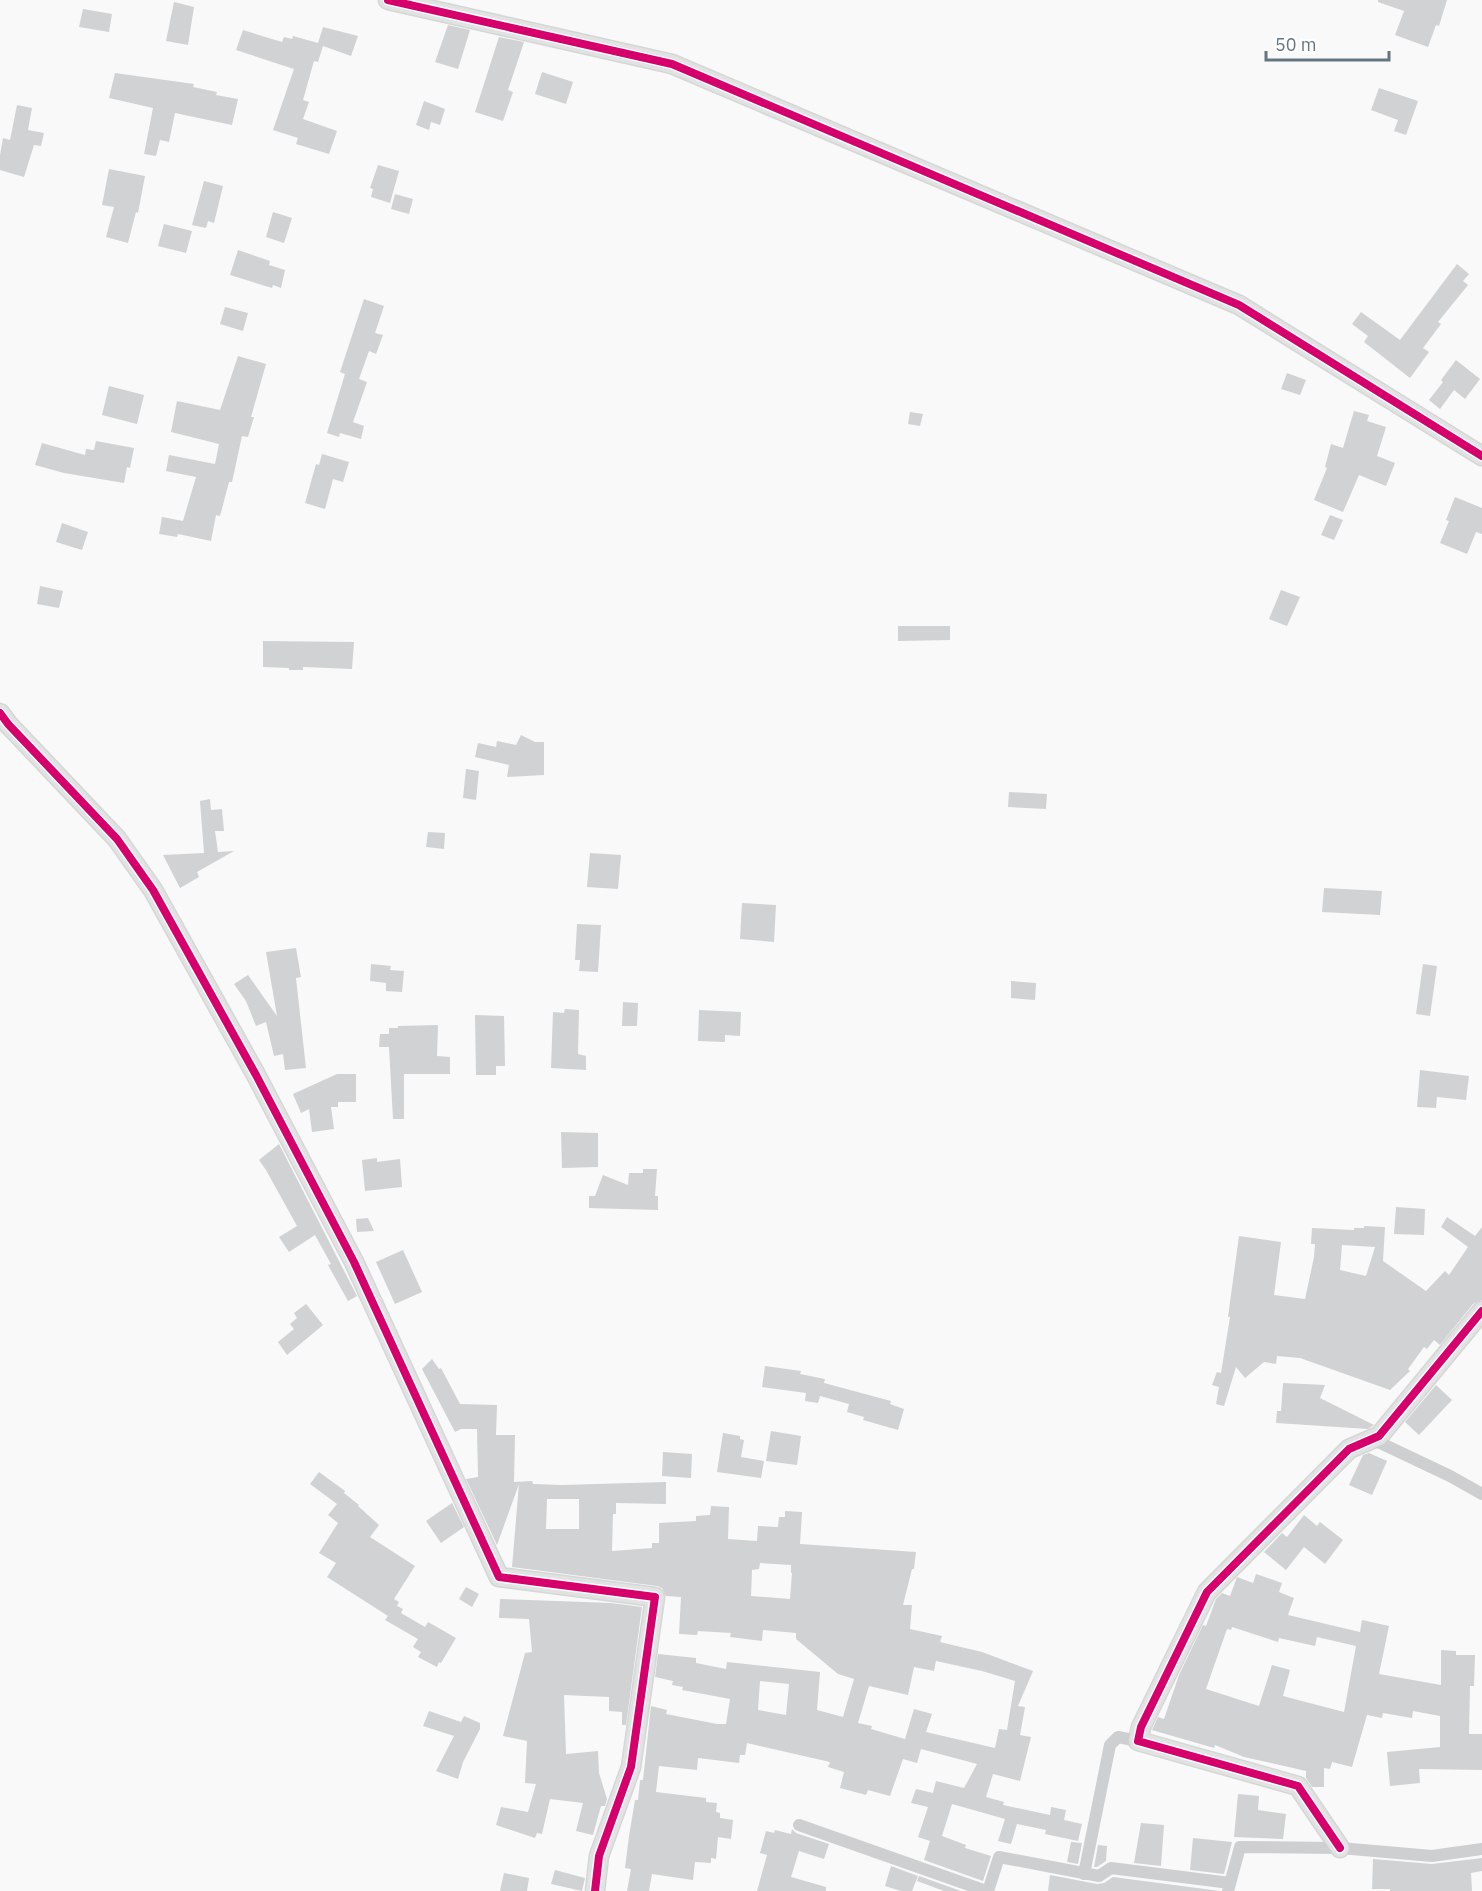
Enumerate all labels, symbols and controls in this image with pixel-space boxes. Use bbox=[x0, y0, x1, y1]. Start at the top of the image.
scale bar bbox=[1266, 24, 1389, 62]
text: 50 m bbox=[1275, 33, 1317, 56]

